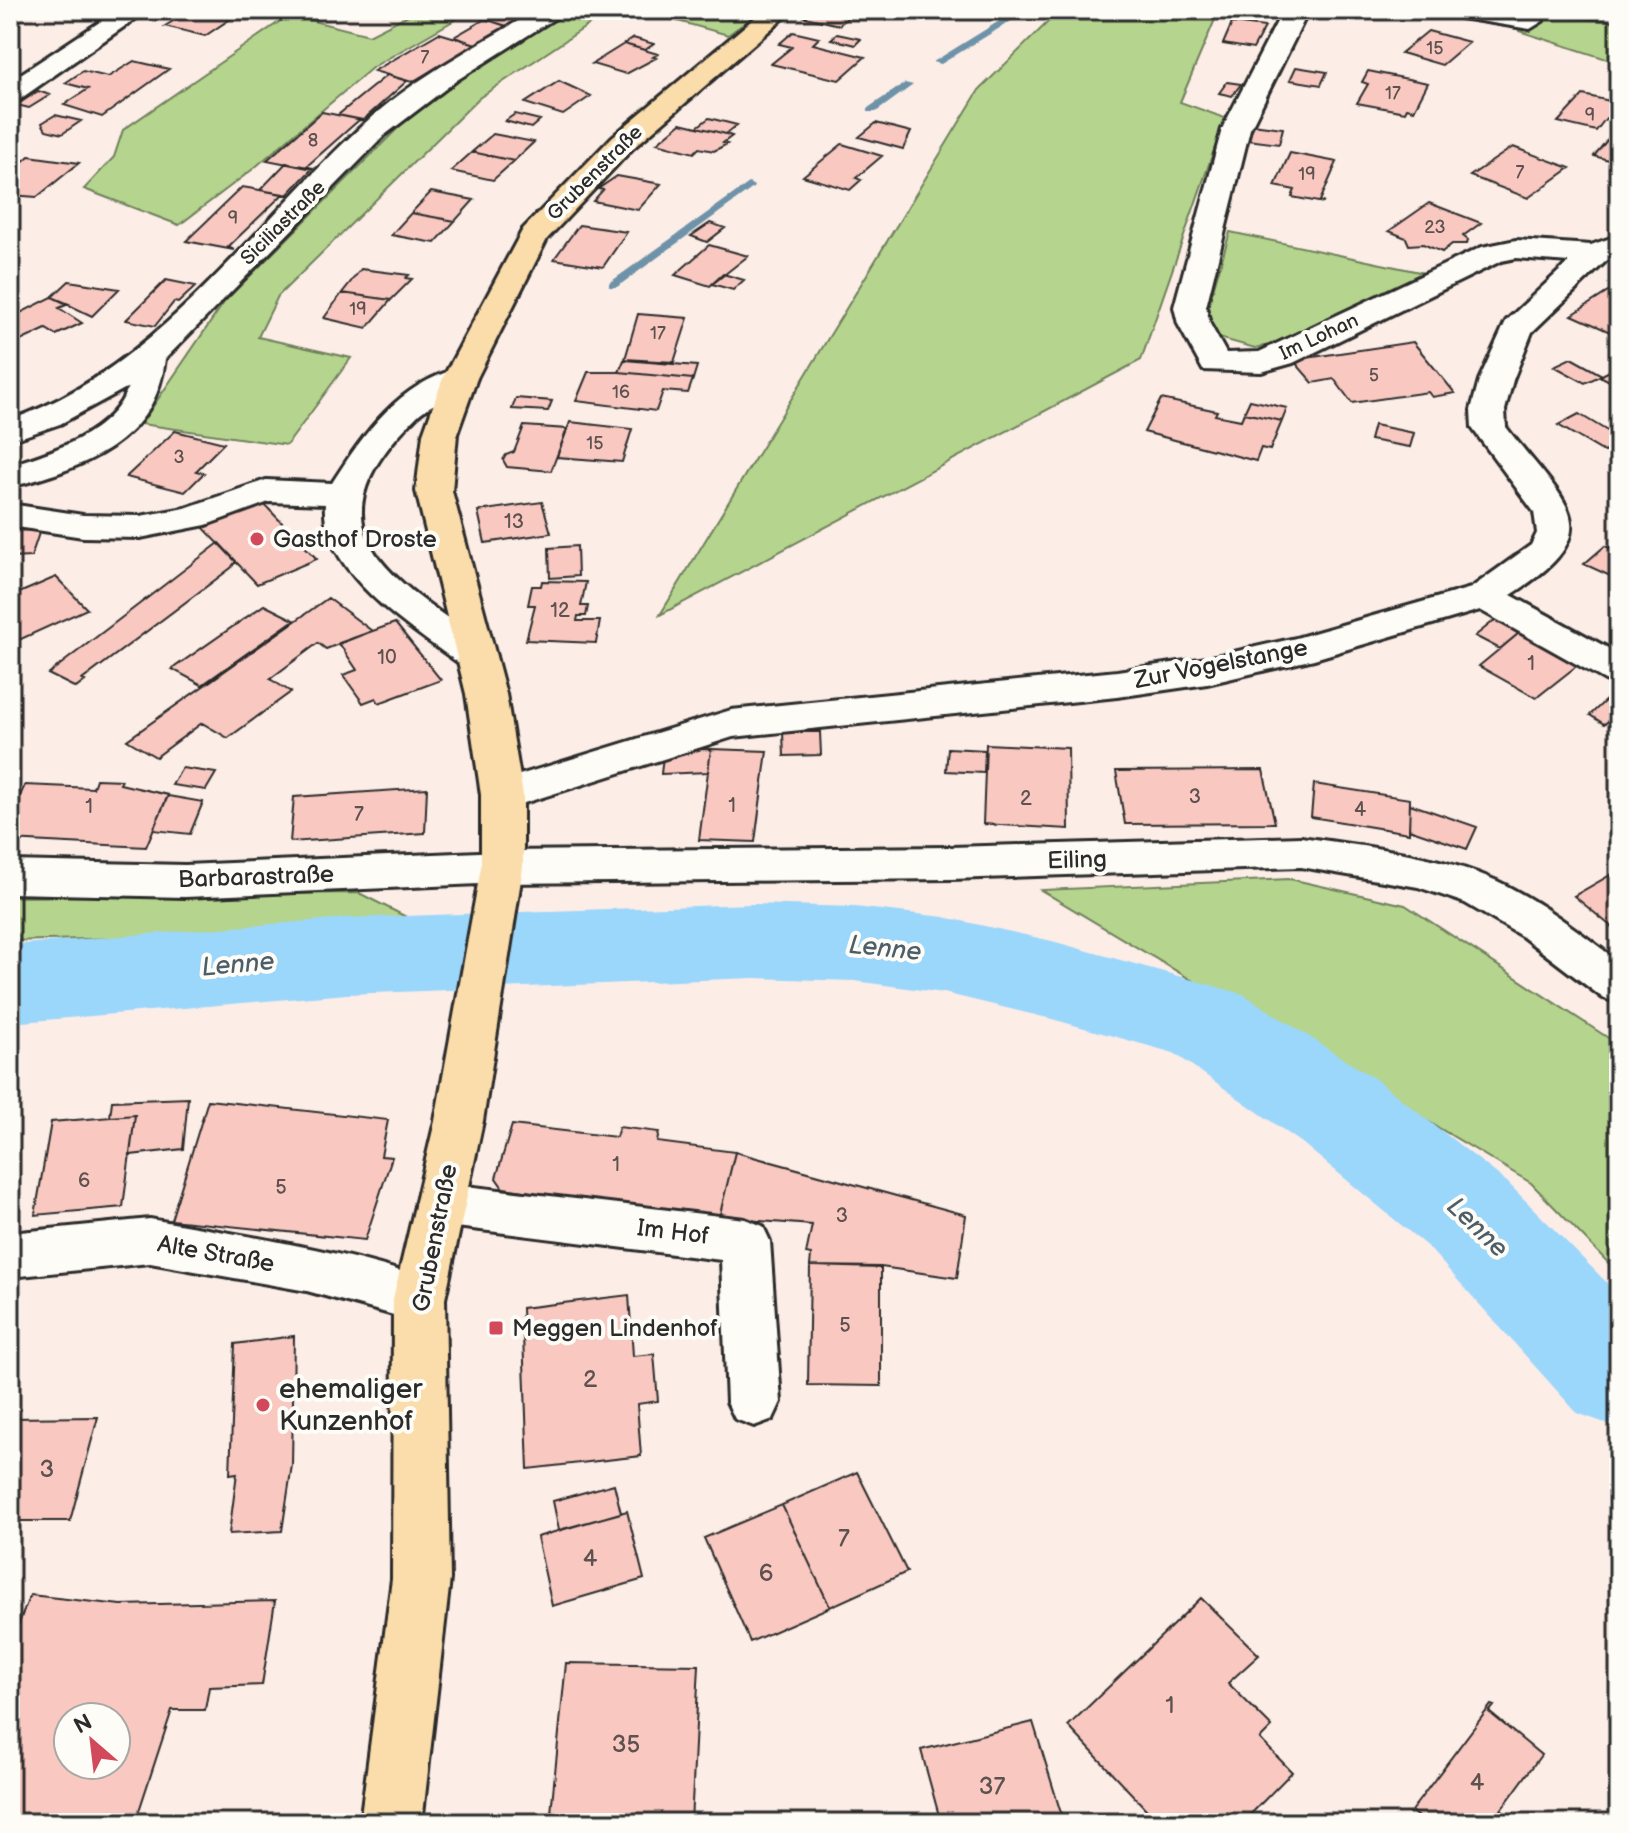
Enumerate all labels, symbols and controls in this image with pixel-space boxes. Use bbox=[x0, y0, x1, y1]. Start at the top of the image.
house number: 15 bbox=[1426, 38, 1444, 59]
house number: 7 bbox=[421, 47, 430, 68]
house number: 17 bbox=[1385, 83, 1401, 104]
house number: 9 bbox=[1585, 105, 1595, 126]
street label: Grubenstraße bbox=[542, 120, 648, 226]
house number: 8 bbox=[308, 130, 318, 151]
house number: 7 bbox=[1516, 162, 1525, 183]
house number: 19 bbox=[1298, 164, 1316, 185]
street label: Siciliastraße bbox=[236, 176, 330, 270]
house number: 9 bbox=[228, 208, 238, 229]
house number: 23 bbox=[1424, 217, 1446, 238]
house number: 19 bbox=[349, 299, 367, 320]
street label: Im Lohan bbox=[1276, 308, 1362, 366]
house number: 17 bbox=[650, 323, 666, 344]
house number: 5 bbox=[1369, 365, 1379, 386]
house number: 16 bbox=[612, 382, 630, 403]
house number: 15 bbox=[586, 433, 604, 454]
house number: 3 bbox=[173, 447, 185, 468]
house number: 13 bbox=[504, 510, 524, 534]
place label: Gasthof Droste bbox=[273, 525, 437, 554]
marker: Gasthof Droste bbox=[248, 530, 266, 548]
house number: 12 bbox=[550, 599, 570, 623]
street label: Zur Vogelstange bbox=[1131, 633, 1310, 695]
house number: 10 bbox=[377, 646, 397, 670]
house number: 1 bbox=[1527, 652, 1535, 676]
house number: 3 bbox=[1189, 785, 1201, 809]
house number: 2 bbox=[1020, 787, 1032, 811]
house number: 1 bbox=[728, 794, 736, 818]
house number: 1 bbox=[85, 795, 93, 819]
house number: 4 bbox=[1354, 798, 1366, 822]
house number: 7 bbox=[354, 803, 364, 827]
street label: Eiling bbox=[1047, 844, 1107, 876]
street label: Barbarastraße bbox=[177, 860, 335, 894]
water label: Lenne bbox=[847, 930, 923, 968]
water label: Lenne bbox=[200, 946, 276, 984]
house number: 1 bbox=[612, 1153, 620, 1177]
street label: Grubenstraße bbox=[406, 1162, 464, 1314]
house number: 6 bbox=[78, 1169, 90, 1193]
house number: 5 bbox=[275, 1176, 287, 1200]
water label: Lenne bbox=[1440, 1192, 1514, 1264]
house number: 3 bbox=[836, 1204, 848, 1228]
street label: Im Hof bbox=[635, 1213, 711, 1251]
street label: Alte Straße bbox=[155, 1229, 277, 1279]
place label: Meggen Lindenhof bbox=[512, 1314, 718, 1343]
house number: 5 bbox=[839, 1314, 851, 1338]
marker: Meggen Lindenhof bbox=[487, 1319, 505, 1337]
house number: 2 bbox=[583, 1365, 597, 1394]
place label: ehemaliger Kunzenhof bbox=[279, 1373, 423, 1438]
marker: ehemaliger Kunzenhof bbox=[254, 1396, 272, 1414]
house number: 3 bbox=[40, 1455, 54, 1484]
house number: 7 bbox=[838, 1524, 850, 1553]
house number: 4 bbox=[583, 1544, 598, 1573]
house number: 6 bbox=[759, 1559, 773, 1588]
house number: 1 bbox=[1165, 1691, 1175, 1720]
north arrow bbox=[52, 1701, 132, 1781]
text: N bbox=[70, 1709, 97, 1740]
house number: 35 bbox=[612, 1730, 640, 1759]
house number: 4 bbox=[1470, 1768, 1485, 1797]
house number: 37 bbox=[979, 1772, 1005, 1801]

